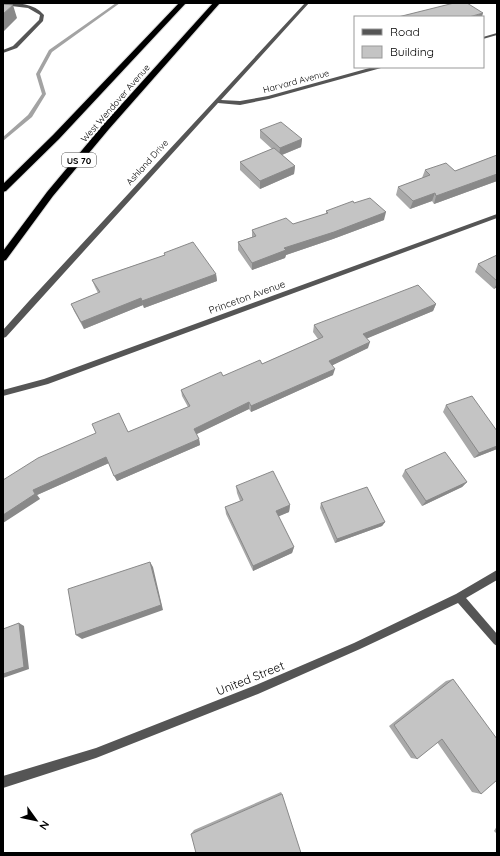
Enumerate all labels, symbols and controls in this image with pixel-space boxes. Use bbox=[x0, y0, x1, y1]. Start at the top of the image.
legend bbox=[354, 16, 484, 68]
text: Road bbox=[390, 24, 420, 39]
text: Building bbox=[390, 44, 434, 59]
street label: West Wendover Avenue bbox=[78, 62, 152, 144]
street label: Harvard Avenue bbox=[262, 67, 330, 95]
street label: Ashland Drive bbox=[124, 137, 170, 187]
road number: US 70 bbox=[62, 153, 96, 167]
street label: Princeton Avenue bbox=[207, 277, 287, 317]
street label: United Street bbox=[214, 658, 286, 698]
north arrow bbox=[16, 800, 56, 840]
text: N bbox=[36, 818, 52, 833]

